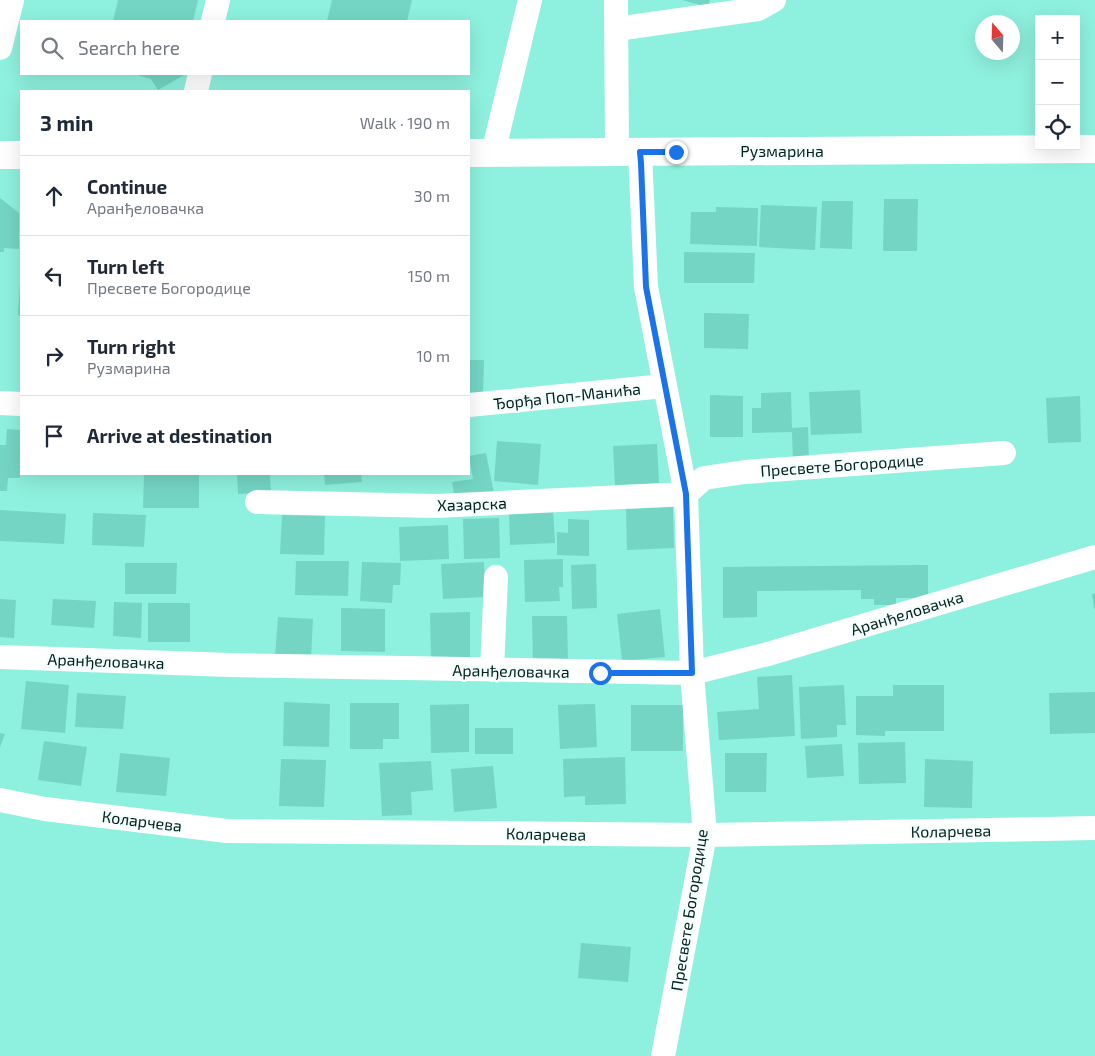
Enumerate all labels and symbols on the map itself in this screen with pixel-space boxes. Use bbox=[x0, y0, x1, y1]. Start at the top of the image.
north arrow bbox=[975, 15, 1020, 60]
route end bbox=[665, 141, 688, 164]
street label: Рузмарина bbox=[740, 141, 824, 161]
street label: Ђорђа Поп-Манића bbox=[492, 378, 642, 414]
street label: Пресвете Богородице bbox=[760, 449, 924, 480]
street label: Хазарска bbox=[437, 493, 507, 514]
street label: Аранђеловачка bbox=[848, 586, 966, 640]
street label: Аранђеловачка bbox=[47, 649, 165, 673]
street label: Аранђеловачка bbox=[452, 660, 570, 682]
route start bbox=[589, 662, 612, 685]
street label: Коларчева bbox=[101, 806, 183, 835]
street label: Коларчева bbox=[911, 820, 991, 841]
street label: Коларчева bbox=[506, 823, 586, 844]
street label: Пресвете Богородице bbox=[666, 828, 711, 992]

